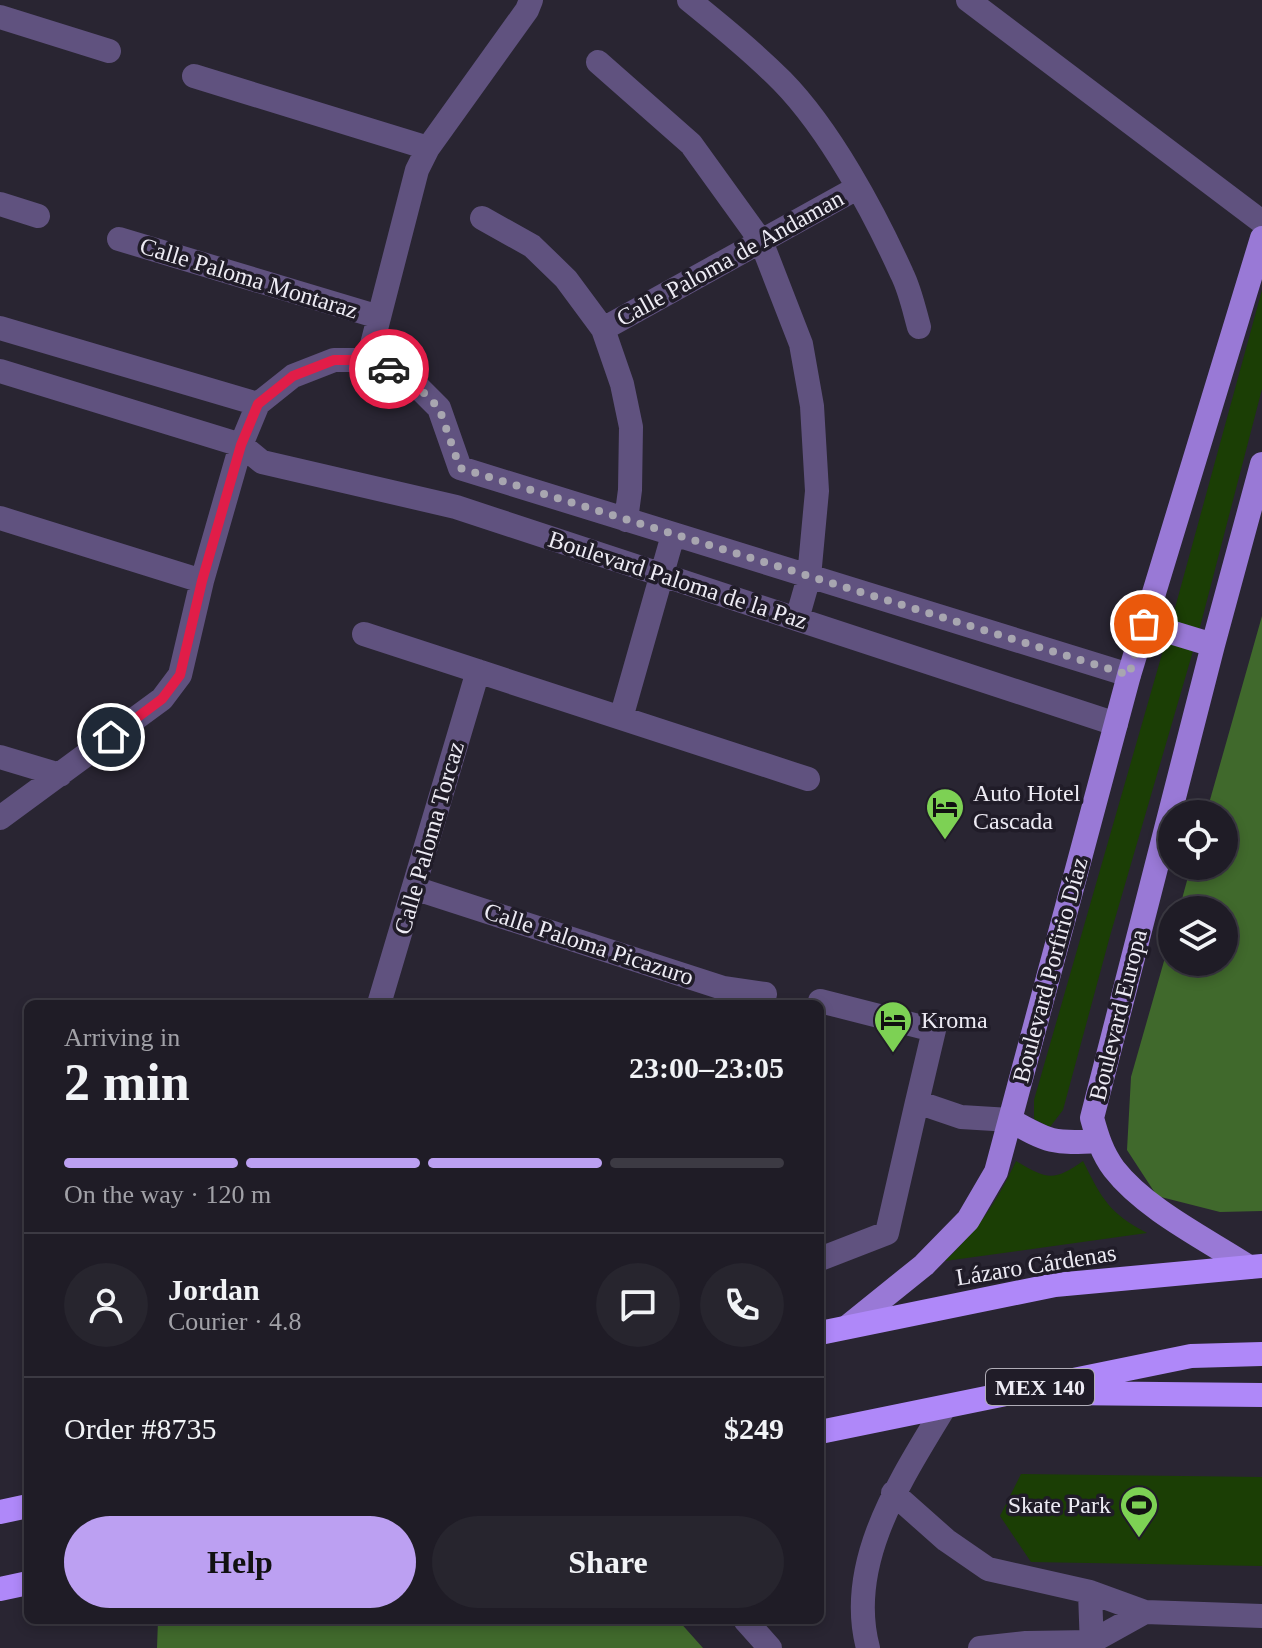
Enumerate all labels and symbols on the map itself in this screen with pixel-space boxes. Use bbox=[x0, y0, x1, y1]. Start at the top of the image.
street label: Calle Paloma de Andaman bbox=[612, 185, 848, 331]
street label: Calle Paloma Montaraz bbox=[137, 232, 361, 324]
courier bbox=[349, 329, 429, 409]
street label: Boulevard Paloma de la Paz bbox=[545, 526, 811, 634]
pin bbox=[1110, 590, 1178, 658]
pin bbox=[77, 703, 145, 771]
street label: Calle Paloma Torcaz bbox=[389, 739, 469, 937]
place label: Auto Hotel Cascada bbox=[973, 780, 1081, 834]
hotel icon: Auto Hotel Cascada bbox=[924, 786, 966, 841]
street label: Boulevard Porfirio Díaz bbox=[1007, 855, 1093, 1085]
street label: Calle Paloma Picazuro bbox=[481, 898, 697, 990]
street label: Boulevard Europa bbox=[1084, 926, 1152, 1103]
hotel icon: Kroma bbox=[872, 999, 914, 1054]
place label: Kroma bbox=[921, 1007, 988, 1033]
street label: Lázaro Cárdenas bbox=[954, 1239, 1118, 1291]
road number: MEX 140 bbox=[986, 1369, 1094, 1405]
sports icon: Skate Park bbox=[1118, 1484, 1160, 1539]
place label: Skate Park bbox=[1008, 1492, 1111, 1518]

